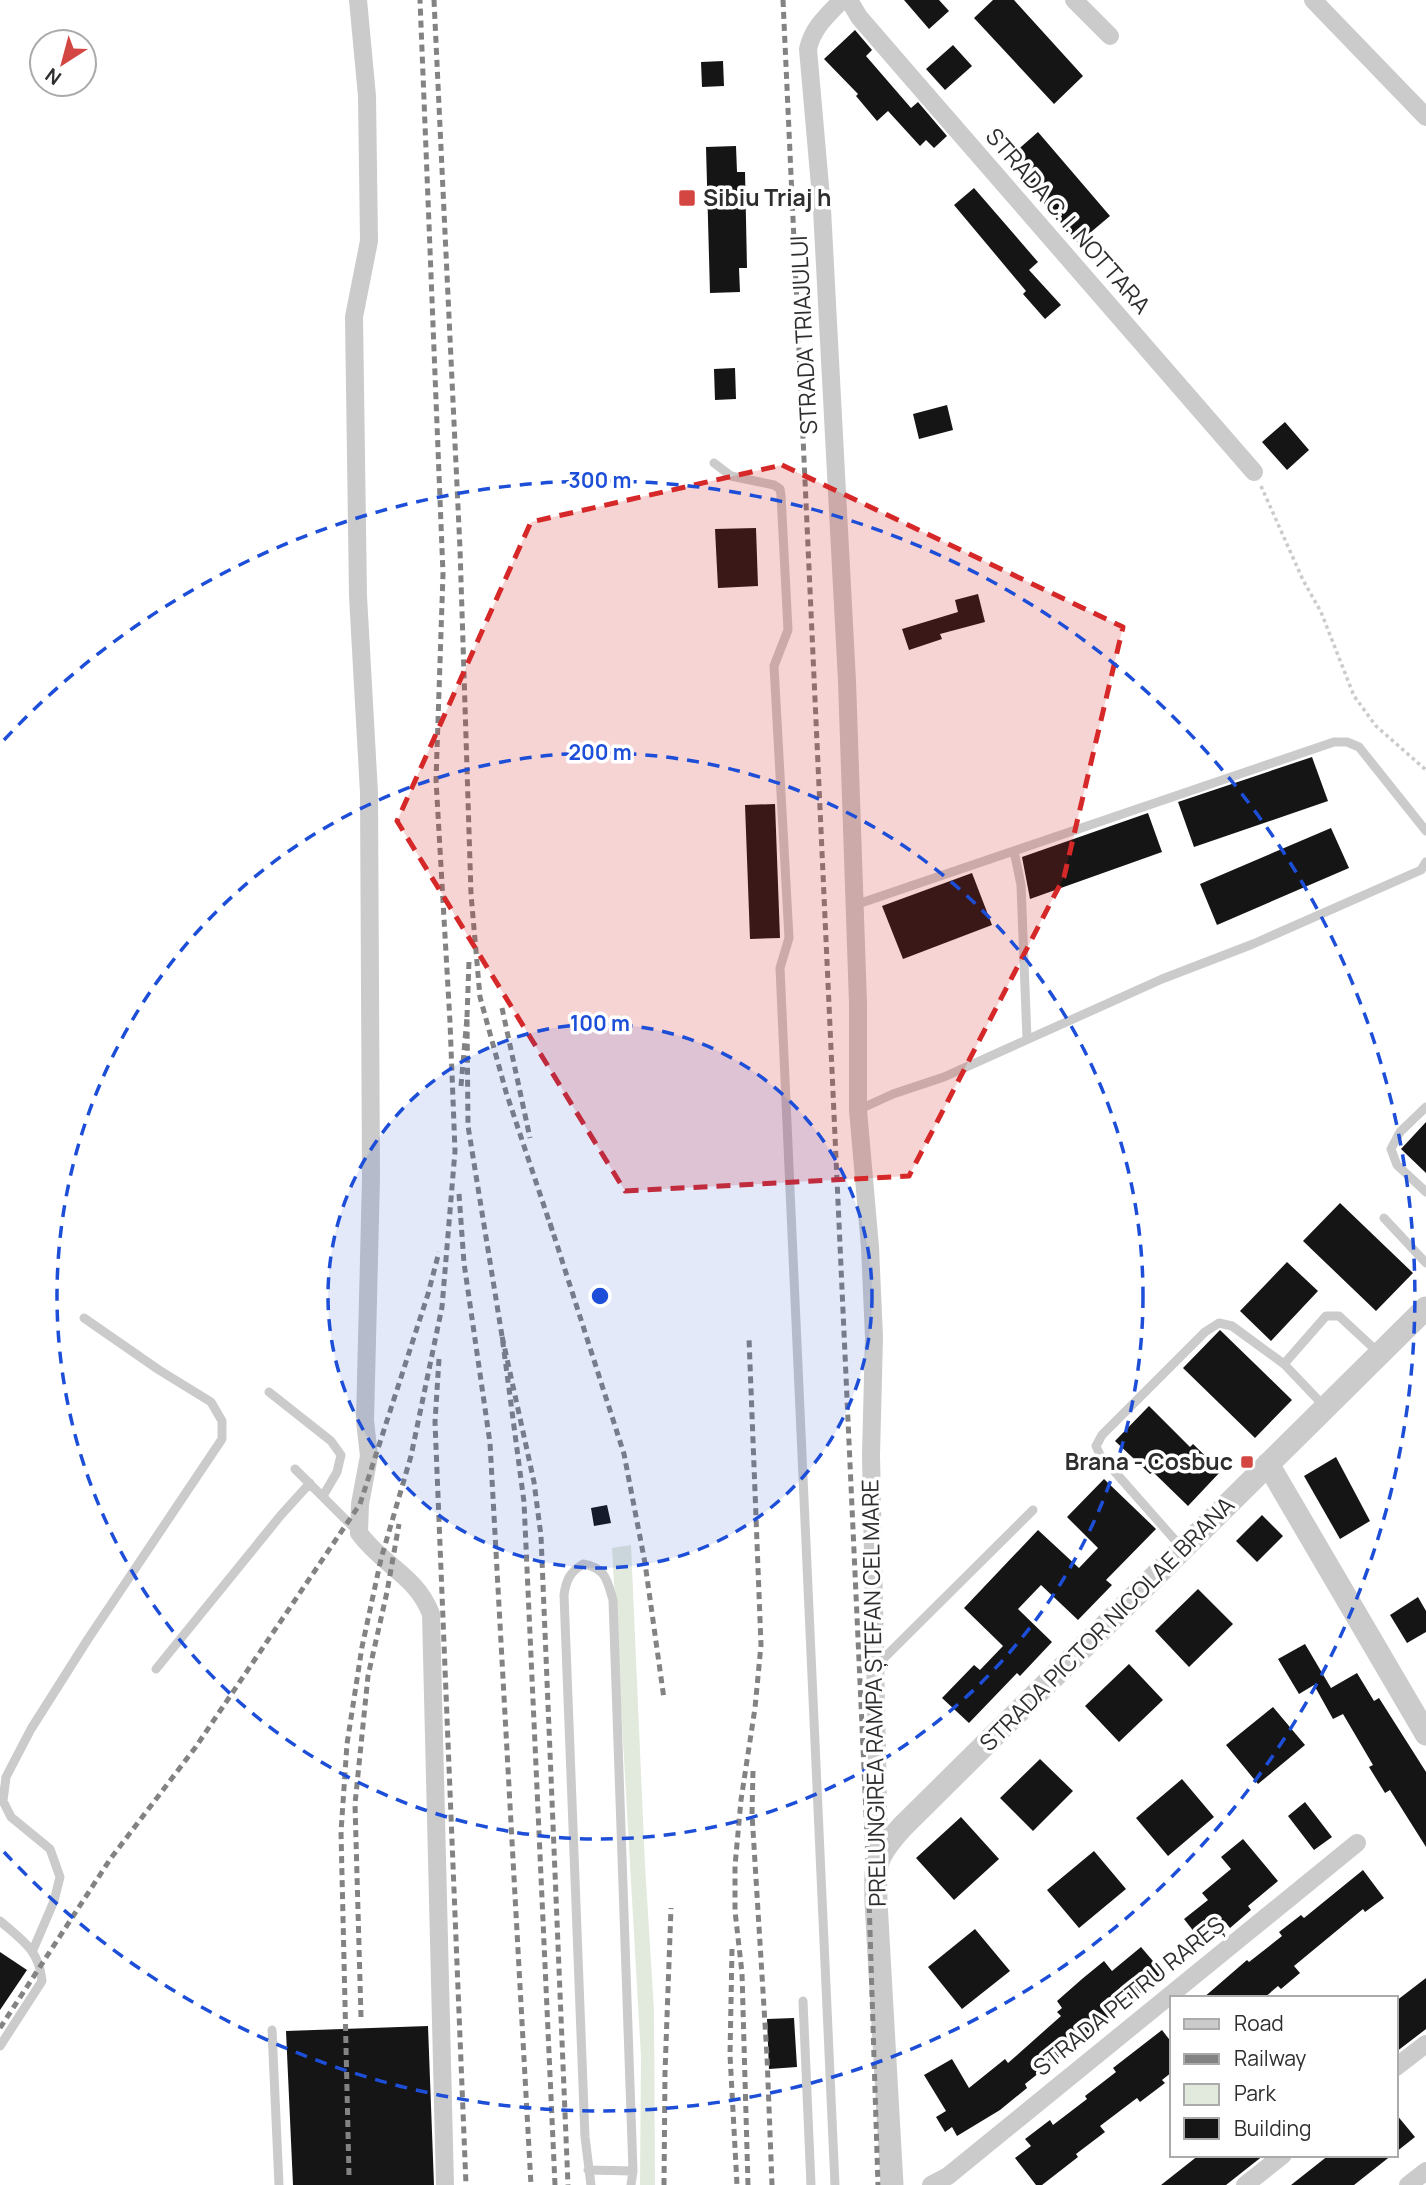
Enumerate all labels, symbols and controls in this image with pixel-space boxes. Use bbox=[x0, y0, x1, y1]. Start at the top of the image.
north arrow bbox=[28, 28, 98, 98]
text: N bbox=[40, 62, 66, 91]
street label: STRADA C. I. NOTTARA bbox=[979, 121, 1159, 320]
place label: Sibiu Triaj h bbox=[703, 181, 831, 213]
marker: Sibiu Triaj h bbox=[677, 188, 697, 208]
street label: STRADA TRIAJULUI bbox=[782, 235, 824, 435]
text: 300 m bbox=[569, 466, 631, 494]
text: 200 m bbox=[568, 738, 632, 766]
text: 100 m bbox=[570, 1009, 630, 1037]
centre of rings bbox=[588, 1284, 612, 1308]
place label: Brana - Cosbuc bbox=[1065, 1445, 1233, 1477]
marker: Brana - Cosbuc bbox=[1239, 1454, 1255, 1470]
street label: PRELUNGIREA RAMPA ȘTEFAN CEL MARE bbox=[853, 1479, 893, 1907]
street label: STRADA PICTOR NICOLAE BRANA bbox=[972, 1489, 1241, 1758]
street label: STRADA PETRU RAREȘ bbox=[1026, 1908, 1231, 2082]
legend bbox=[1170, 1996, 1398, 2157]
text: Road bbox=[1234, 2009, 1284, 2037]
text: Railway bbox=[1234, 2044, 1306, 2072]
text: Park bbox=[1234, 2079, 1276, 2107]
text: Building bbox=[1234, 2114, 1311, 2142]

